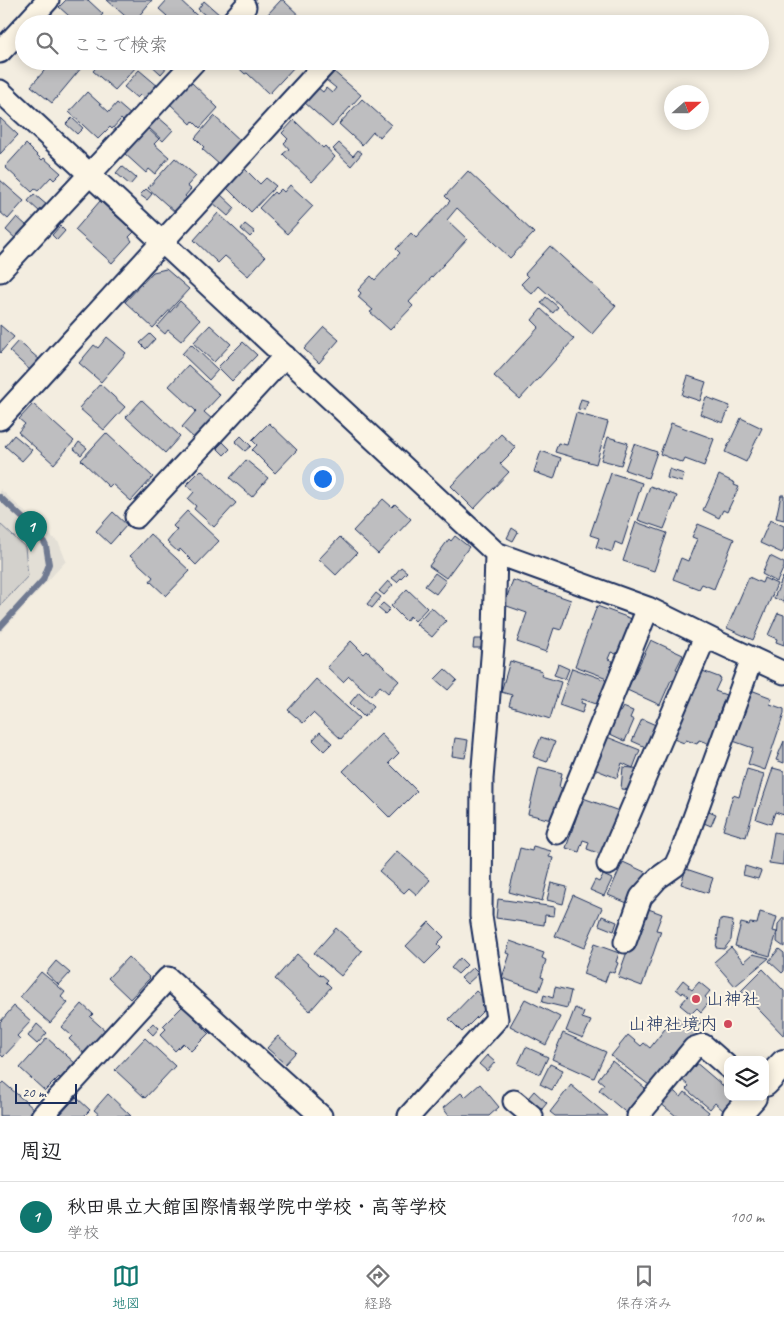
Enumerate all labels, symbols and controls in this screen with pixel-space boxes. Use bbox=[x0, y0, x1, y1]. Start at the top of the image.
search box bbox=[15, 15, 769, 70]
icon: search bbox=[33, 29, 61, 57]
text: ここで検索 bbox=[73, 33, 168, 57]
north arrow bbox=[664, 85, 709, 130]
your location bbox=[310, 466, 336, 492]
pin: 1 bbox=[15, 511, 47, 552]
place label: 山神社 bbox=[706, 988, 760, 1010]
marker: 山神社 bbox=[690, 993, 702, 1005]
place label: 山神社境内 bbox=[628, 1013, 718, 1035]
marker: 山神社境内 bbox=[722, 1018, 734, 1030]
map controls bbox=[724, 1056, 769, 1101]
button: layers bbox=[724, 1056, 769, 1101]
scale bar bbox=[15, 1081, 78, 1104]
text: 20 m bbox=[22, 1084, 46, 1101]
text: 周辺 bbox=[20, 1138, 62, 1164]
text: 秋田県立大館国際情報学院中学校・高等学校 bbox=[67, 1195, 447, 1219]
text: 1 bbox=[32, 1207, 40, 1227]
text: 100 m bbox=[730, 1207, 764, 1227]
text: 学校 bbox=[67, 1223, 99, 1243]
tab: 地図 bbox=[112, 1262, 140, 1312]
tab: 経路 bbox=[364, 1262, 392, 1312]
tab: 保存済み bbox=[616, 1262, 672, 1312]

